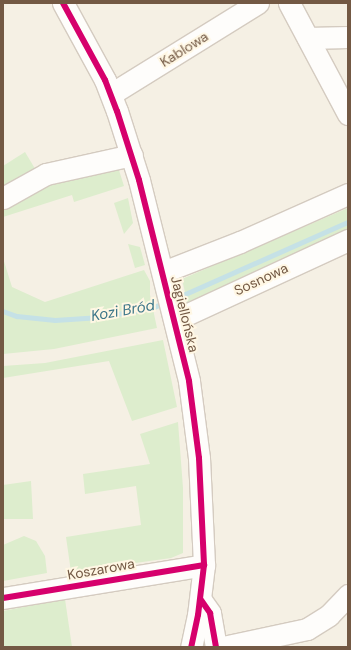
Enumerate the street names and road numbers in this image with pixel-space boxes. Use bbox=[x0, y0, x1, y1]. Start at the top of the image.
street label: Kablowa bbox=[157, 28, 211, 70]
street label: Sosnowa bbox=[231, 259, 291, 299]
street label: Jagiellońska bbox=[167, 274, 203, 354]
street label: Koszarowa bbox=[66, 555, 136, 583]

